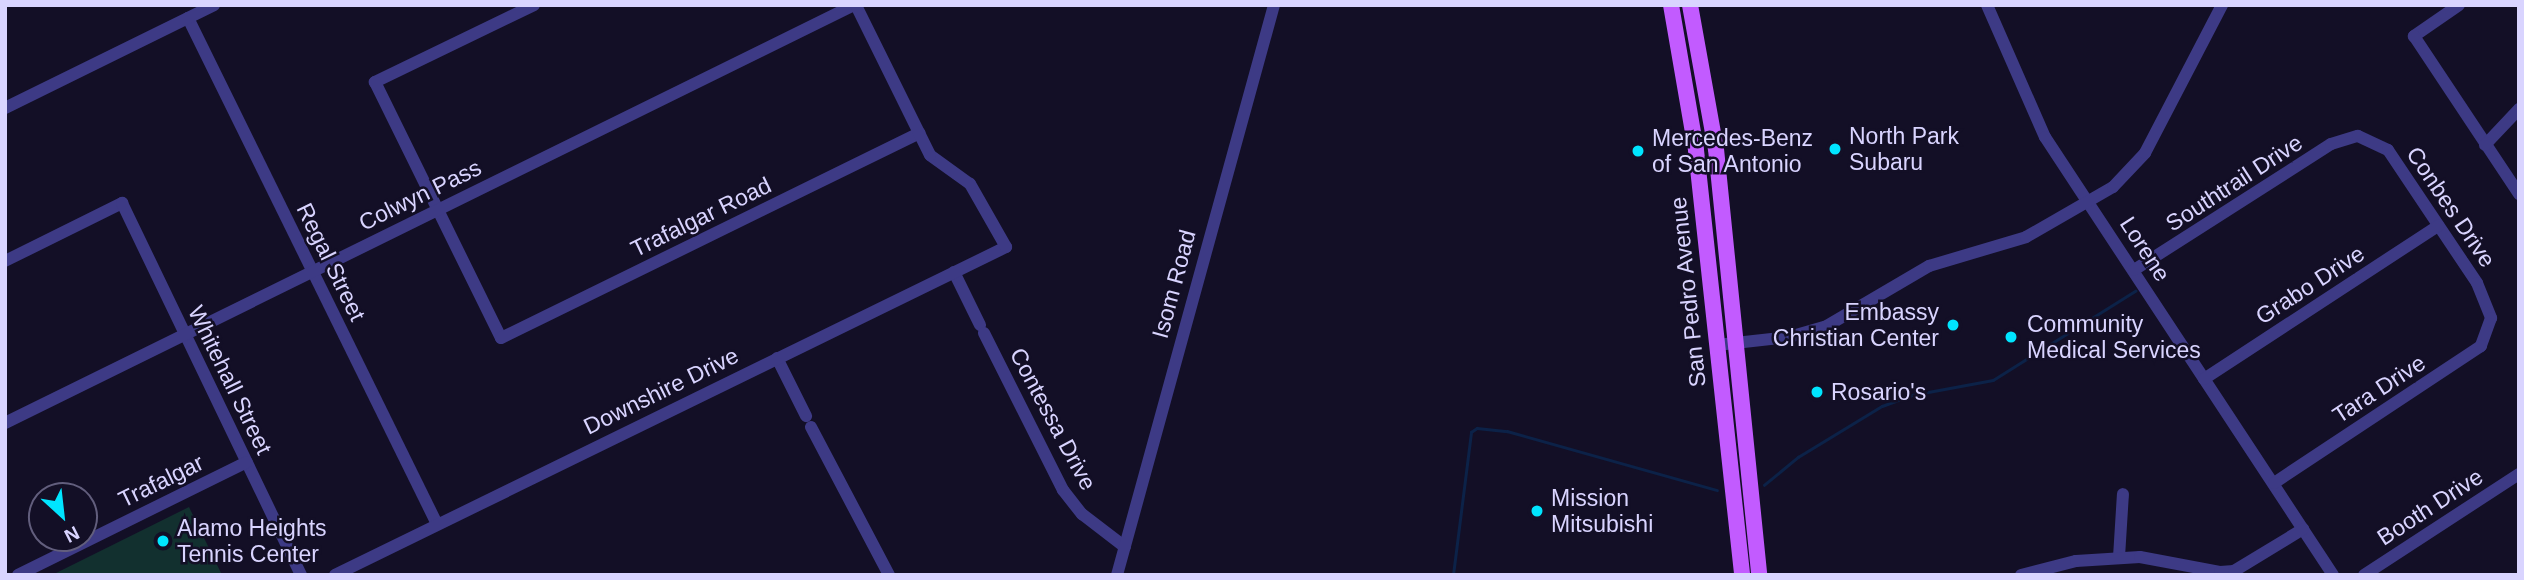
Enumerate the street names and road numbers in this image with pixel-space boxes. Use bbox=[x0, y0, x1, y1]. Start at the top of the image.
street label: Southtrail Drive bbox=[2161, 129, 2307, 237]
street label: Conbes Drive bbox=[2401, 142, 2501, 272]
street label: Colwyn Pass bbox=[354, 153, 486, 237]
street label: Trafalgar Road bbox=[626, 171, 776, 263]
street label: San Pedro Avenue bbox=[1664, 195, 1712, 389]
street label: Regal Street bbox=[291, 198, 371, 326]
street label: Lorene bbox=[2114, 211, 2176, 287]
street label: Isom Road bbox=[1146, 227, 1202, 341]
street label: Grabo Drive bbox=[2250, 240, 2370, 330]
street label: Whitehall Street bbox=[182, 301, 278, 459]
street label: Downshire Drive bbox=[579, 342, 743, 440]
street label: Contessa Drive bbox=[1004, 343, 1102, 495]
street label: Tara Drive bbox=[2328, 349, 2430, 429]
street label: Trafalgar bbox=[114, 449, 208, 513]
street label: Booth Drive bbox=[2372, 463, 2488, 551]

